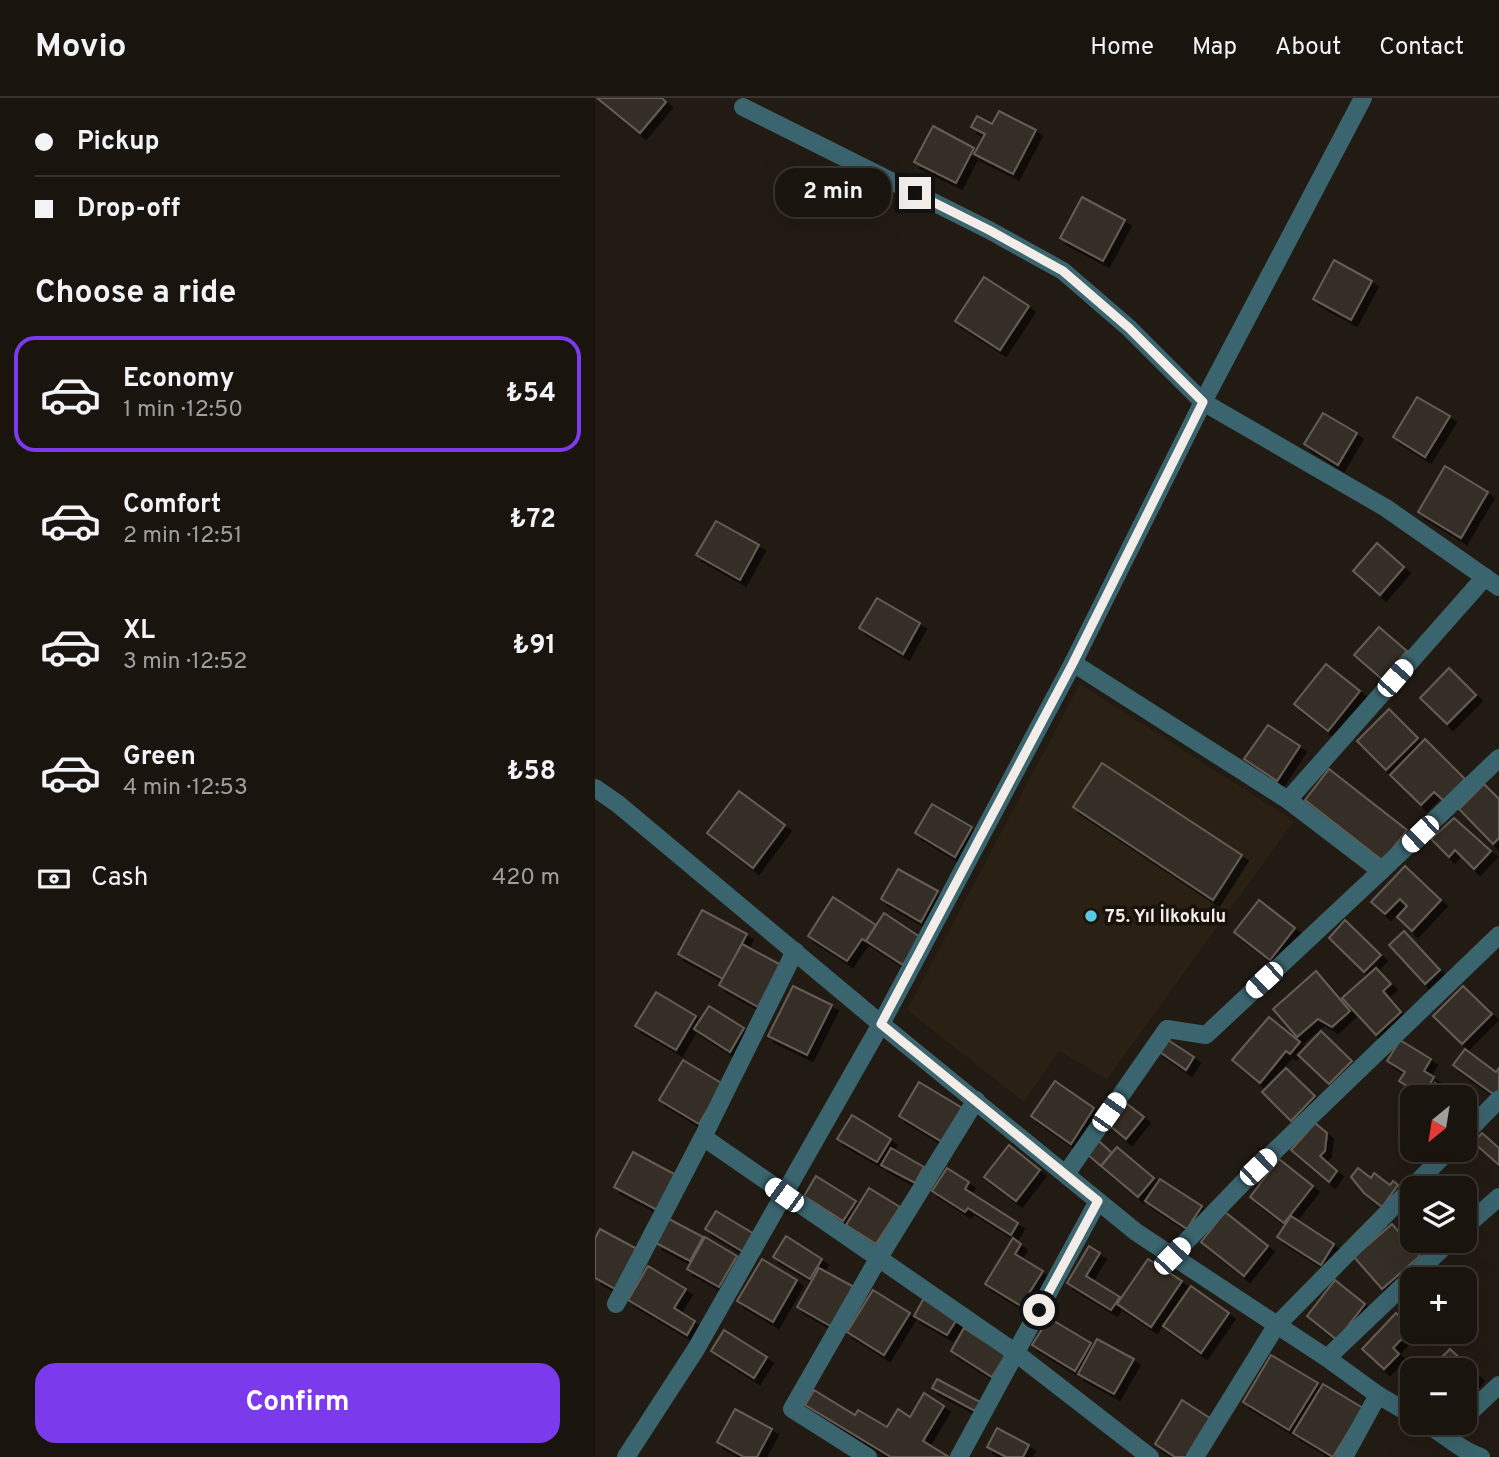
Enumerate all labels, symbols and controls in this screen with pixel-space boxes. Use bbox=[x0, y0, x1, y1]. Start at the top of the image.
text: Movio bbox=[35, 27, 126, 69]
text: Home bbox=[1090, 33, 1154, 63]
text: Map bbox=[1192, 33, 1237, 63]
text: About bbox=[1275, 33, 1341, 63]
text: Contact bbox=[1379, 33, 1464, 63]
text: Pickup bbox=[77, 126, 160, 159]
callout: 2 min bbox=[775, 168, 891, 217]
route end bbox=[899, 177, 931, 209]
text: 2 min bbox=[803, 178, 863, 207]
text: Drop-off bbox=[77, 193, 180, 226]
text: Choose a ride bbox=[35, 274, 236, 314]
icon: car bbox=[39, 363, 102, 426]
text: Economy bbox=[123, 363, 234, 396]
text: ₺54 bbox=[506, 378, 556, 411]
text: 1 min · 12:50 bbox=[123, 396, 243, 425]
icon: car bbox=[39, 489, 102, 552]
text: Comfort bbox=[123, 489, 221, 522]
text: ₺72 bbox=[509, 504, 556, 537]
text: 2 min · 12:51 bbox=[123, 522, 242, 551]
icon: car bbox=[39, 615, 102, 678]
text: XL bbox=[123, 615, 155, 648]
text: ₺91 bbox=[513, 630, 556, 663]
text: 3 min · 12:52 bbox=[123, 648, 247, 677]
car bbox=[1374, 655, 1417, 701]
icon: car bbox=[39, 741, 102, 804]
text: Green bbox=[123, 741, 196, 774]
text: ₺58 bbox=[507, 756, 556, 789]
text: 4 min · 12:53 bbox=[123, 774, 248, 803]
car bbox=[1398, 812, 1443, 856]
icon: cash bbox=[35, 860, 73, 898]
text: Cash bbox=[91, 862, 148, 895]
text: 420 m bbox=[492, 864, 560, 893]
place label: 75. Yıl İlkokulu bbox=[1105, 904, 1226, 929]
marker: 75. Yıl İlkokulu bbox=[1083, 908, 1099, 924]
car bbox=[1242, 958, 1287, 1002]
north arrow bbox=[1400, 1085, 1477, 1162]
map controls bbox=[1400, 1085, 1477, 1435]
car bbox=[1089, 1089, 1130, 1135]
car bbox=[1236, 1145, 1281, 1189]
car bbox=[761, 1174, 808, 1216]
button: layers bbox=[1400, 1176, 1477, 1253]
car bbox=[1150, 1234, 1195, 1278]
button: + bbox=[1400, 1267, 1477, 1344]
route start bbox=[1023, 1294, 1055, 1326]
button: − bbox=[1400, 1358, 1477, 1435]
button: Confirm bbox=[35, 1363, 560, 1443]

